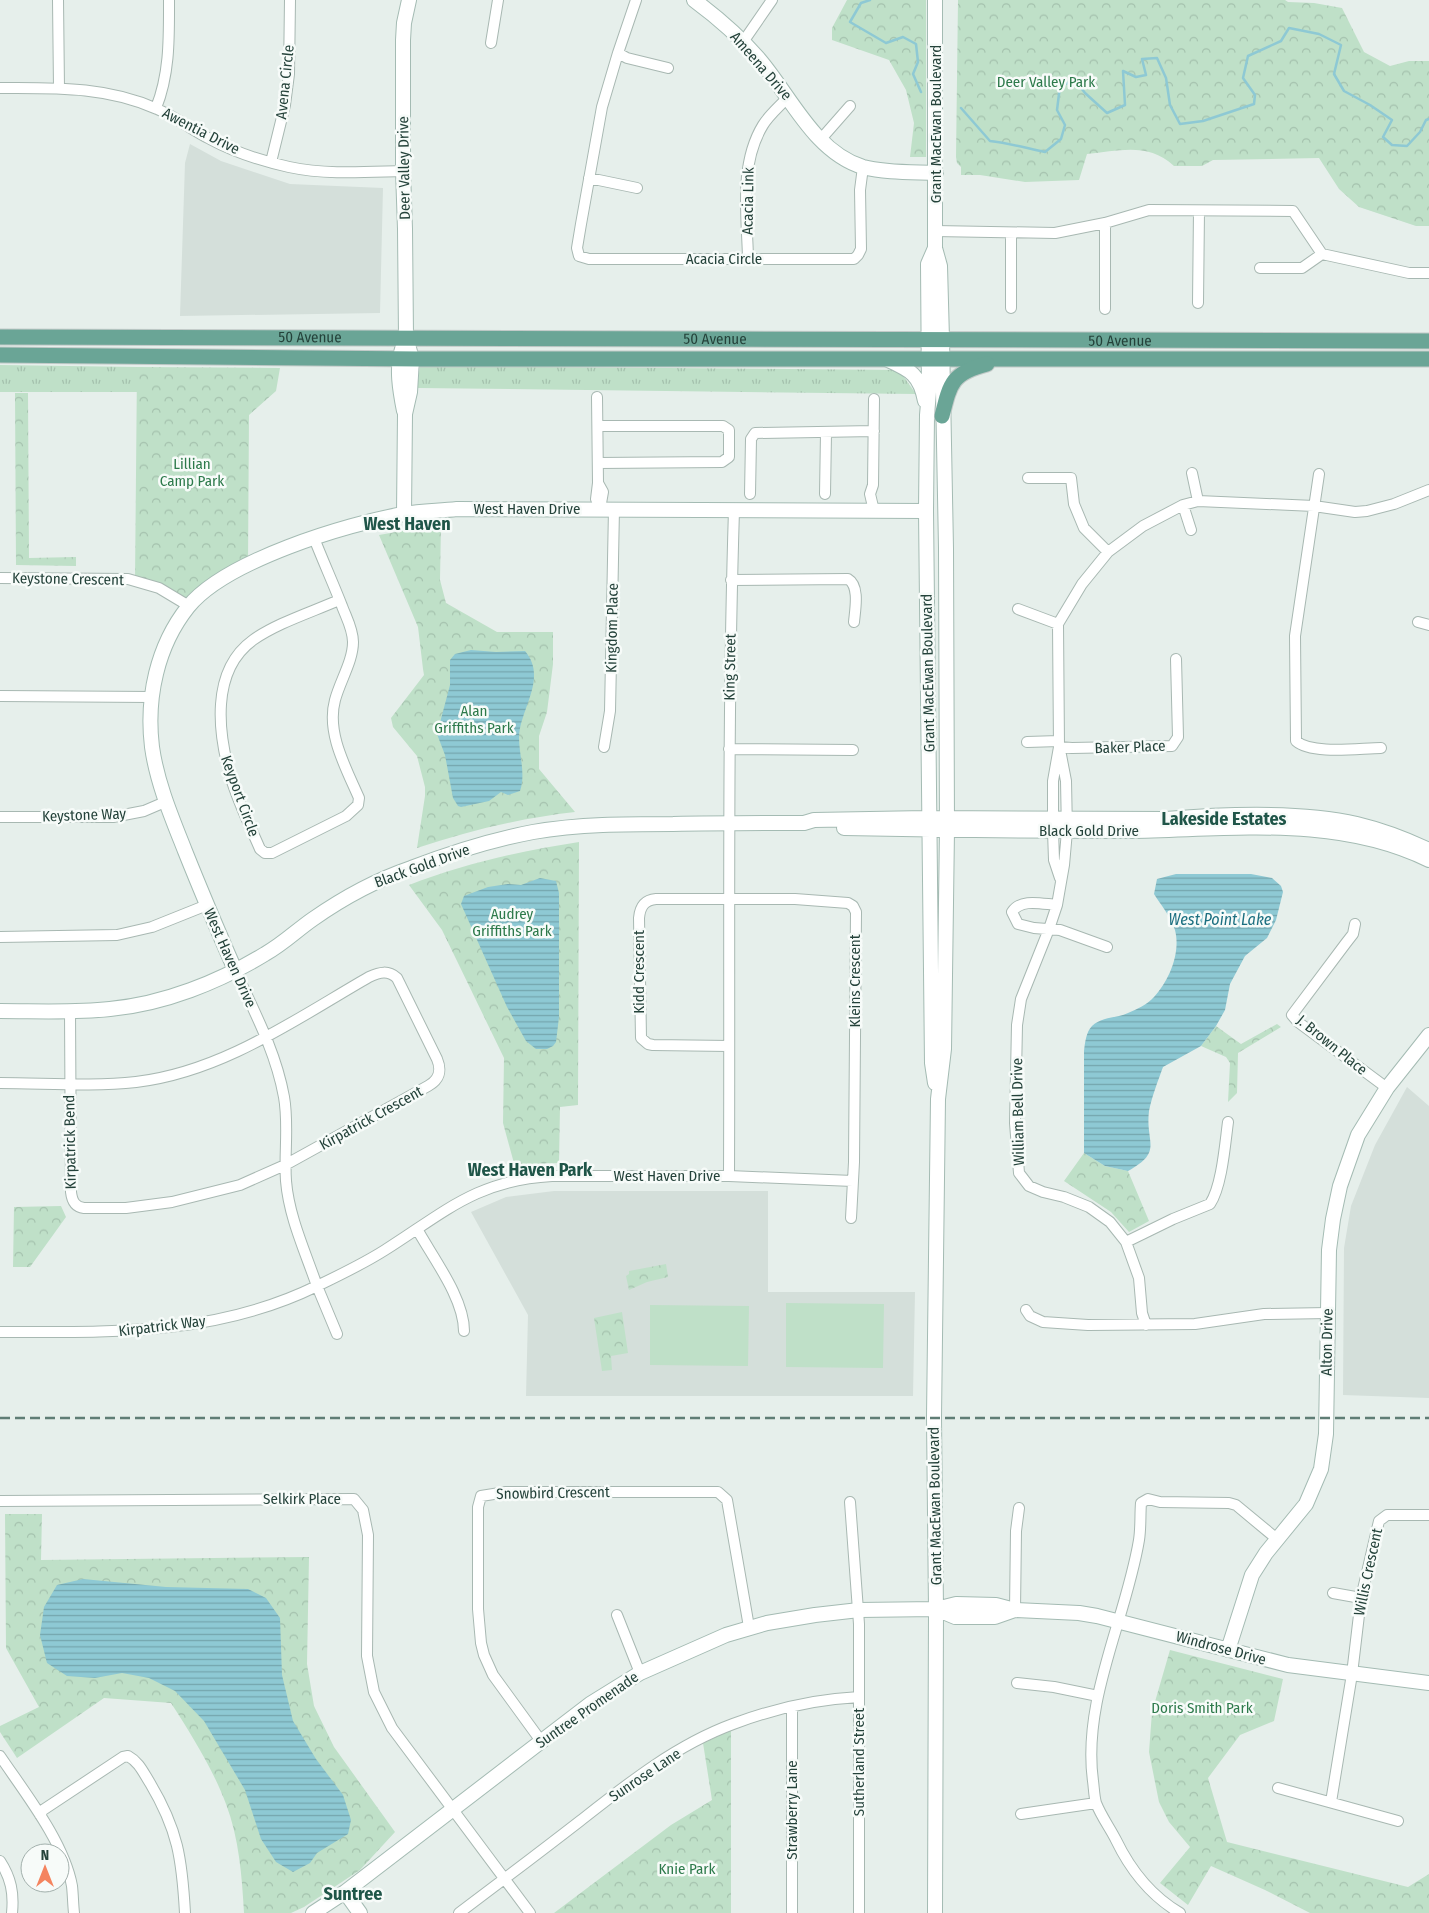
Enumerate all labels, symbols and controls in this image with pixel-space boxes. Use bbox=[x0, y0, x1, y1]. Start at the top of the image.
street label: Ameena Drive bbox=[726, 28, 796, 104]
street label: Avena Circle bbox=[272, 44, 298, 120]
street label: Grant MacEwan Boulevard bbox=[927, 45, 945, 203]
park label: Deer Valley Park bbox=[997, 73, 1095, 91]
street label: Awentia Drive bbox=[159, 104, 243, 158]
street label: Deer Valley Drive bbox=[394, 116, 414, 220]
street label: Acacia Link bbox=[738, 167, 758, 235]
street label: Acacia Circle bbox=[686, 250, 762, 268]
street label: 50 Avenue bbox=[278, 328, 342, 346]
street label: 50 Avenue bbox=[683, 330, 747, 348]
street label: 50 Avenue bbox=[1088, 332, 1152, 350]
park label: Lillian Camp Park bbox=[160, 455, 224, 490]
street label: West Haven Drive bbox=[474, 500, 580, 518]
district label: West Haven bbox=[363, 513, 451, 535]
street label: Keystone Crescent bbox=[12, 569, 124, 589]
street label: Kingdom Place bbox=[602, 583, 622, 673]
street label: Grant MacEwan Boulevard bbox=[918, 594, 938, 752]
street label: King Street bbox=[720, 633, 740, 701]
park label: Alan Griffiths Park bbox=[434, 702, 514, 737]
street label: Baker Place bbox=[1094, 737, 1166, 757]
street label: Keyport Circle bbox=[217, 753, 263, 839]
street label: Keystone Way bbox=[42, 805, 127, 825]
district label: Lakeside Estates bbox=[1162, 808, 1287, 830]
street label: Black Gold Drive bbox=[1039, 822, 1139, 840]
street label: Black Gold Drive bbox=[372, 840, 472, 892]
park label: Audrey Griffiths Park bbox=[472, 905, 552, 940]
street label: West Haven Drive bbox=[200, 906, 260, 1010]
water label: West Point Lake bbox=[1169, 910, 1272, 929]
street label: Kidd Crescent bbox=[630, 930, 648, 1014]
street label: Kleins Crescent bbox=[846, 934, 864, 1028]
street label: J. Brown Place bbox=[1293, 1011, 1371, 1079]
street label: William Bell Drive bbox=[1008, 1058, 1028, 1166]
street label: Kirpatrick Crescent bbox=[316, 1082, 426, 1154]
street label: Kirpatrick Bend bbox=[60, 1095, 80, 1189]
district label: West Haven Park bbox=[468, 1159, 593, 1181]
street label: West Haven Drive bbox=[614, 1167, 720, 1185]
street label: Alton Drive bbox=[1317, 1308, 1337, 1376]
street label: Kirpatrick Way bbox=[117, 1312, 207, 1340]
street label: Grant MacEwan Boulevard bbox=[925, 1427, 945, 1585]
street label: Snowbird Crescent bbox=[496, 1483, 610, 1503]
street label: Selkirk Place bbox=[263, 1490, 341, 1508]
street label: Willis Crescent bbox=[1350, 1526, 1386, 1617]
street label: Windrose Drive bbox=[1174, 1627, 1268, 1669]
street label: Suntree Promenade bbox=[532, 1668, 642, 1752]
park label: Doris Smith Park bbox=[1151, 1699, 1253, 1717]
street label: Sutherland Street bbox=[850, 1708, 868, 1816]
street label: Sunrose Lane bbox=[606, 1744, 684, 1806]
street label: Strawberry Lane bbox=[783, 1760, 801, 1860]
north arrow bbox=[20, 1843, 70, 1893]
text: N bbox=[41, 1847, 49, 1864]
park label: Knie Park bbox=[658, 1860, 716, 1878]
district label: Suntree bbox=[324, 1883, 382, 1905]

